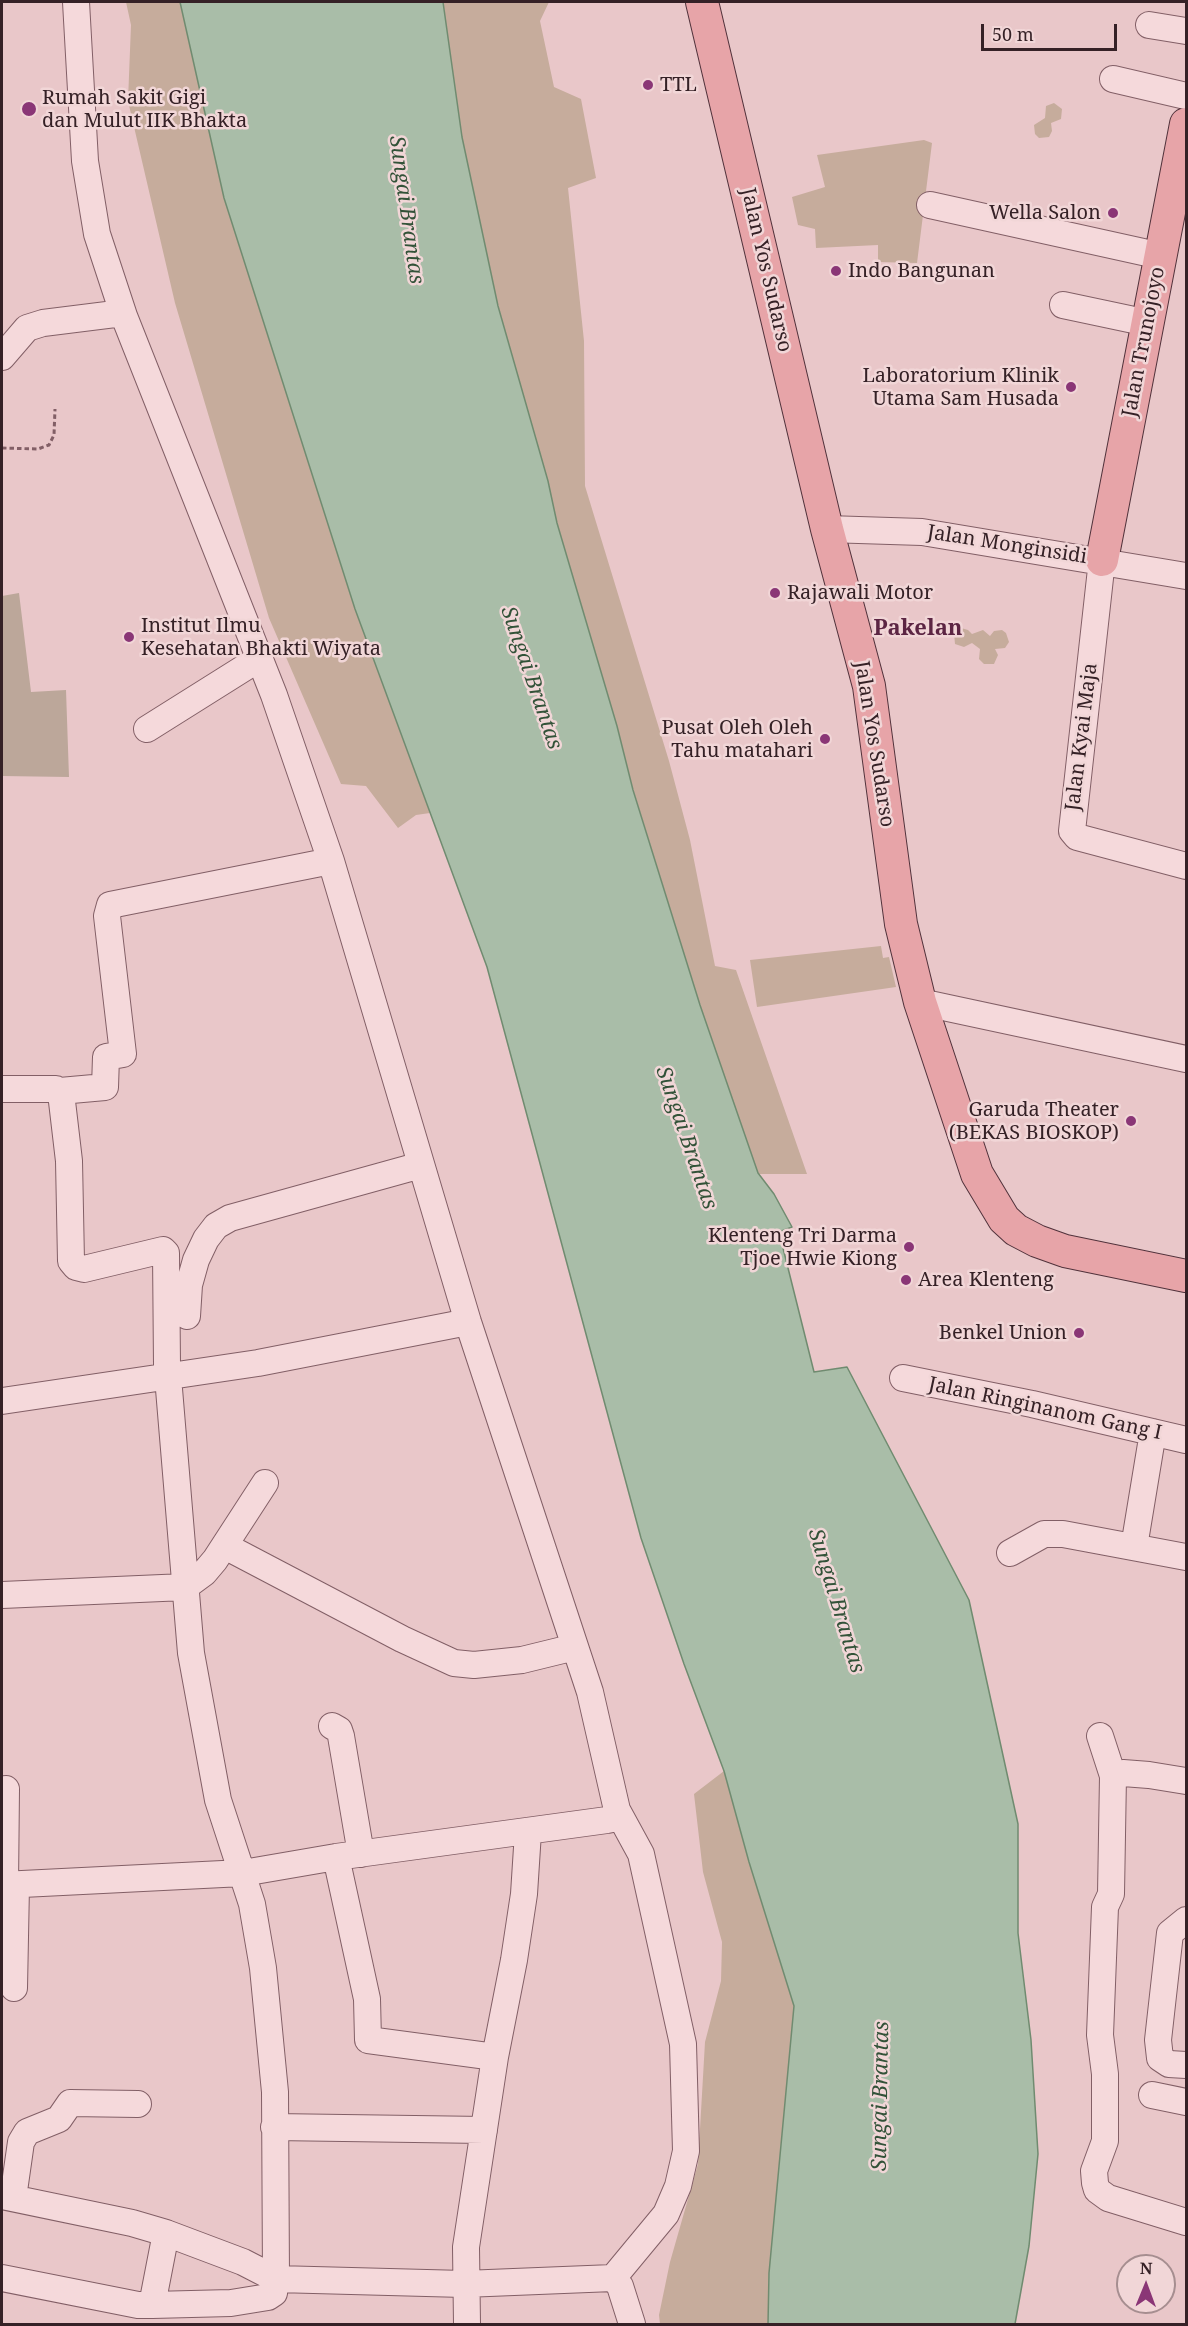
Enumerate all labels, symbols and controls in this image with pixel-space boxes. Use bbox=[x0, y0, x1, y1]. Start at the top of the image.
scale bar bbox=[984, 12, 1120, 50]
text: 50 m bbox=[992, 22, 1034, 46]
place label: TTL bbox=[660, 73, 697, 97]
marker: TTL bbox=[641, 78, 655, 92]
place label: Rumah Sakit Gigi dan Mulut IIK Bhakta bbox=[42, 86, 247, 133]
marker: Rumah Sakit Gigi dan Mulut IIK Bhakta bbox=[20, 100, 38, 118]
water label: Sungai Brantas bbox=[383, 134, 429, 286]
street label: Jalan Yos Sudarso bbox=[735, 185, 797, 355]
place label: Wella Salon bbox=[989, 201, 1101, 225]
marker: Wella Salon bbox=[1106, 206, 1120, 220]
place label: Indo Bangunan bbox=[848, 259, 995, 283]
marker: Indo Bangunan bbox=[829, 264, 843, 278]
street label: Jalan Trunojoyo bbox=[1118, 265, 1170, 419]
place label: Laboratorium Klinik Utama Sam Husada bbox=[862, 364, 1059, 411]
marker: Laboratorium Klinik Utama Sam Husada bbox=[1064, 380, 1078, 394]
street label: Jalan Monginsidi bbox=[925, 521, 1089, 569]
place label: Rajawali Motor bbox=[787, 581, 933, 605]
marker: Rajawali Motor bbox=[768, 586, 782, 600]
water label: Sungai Brantas bbox=[495, 603, 567, 753]
place label: Institut Ilmu Kesehatan Bhakti Wiyata bbox=[141, 614, 381, 661]
district label: Pakelan bbox=[873, 616, 963, 642]
marker: Institut Ilmu Kesehatan Bhakti Wiyata bbox=[122, 630, 136, 644]
street label: Jalan Yos Sudarso bbox=[849, 659, 899, 829]
street label: Jalan Kyai Maja bbox=[1061, 662, 1103, 812]
place label: Pusat Oleh Oleh Tahu matahari bbox=[662, 716, 813, 763]
marker: Pusat Oleh Oleh Tahu matahari bbox=[818, 732, 832, 746]
water label: Sungai Brantas bbox=[650, 1063, 722, 1213]
place label: Garuda Theater (BEKAS BIOSKOP) bbox=[949, 1098, 1119, 1145]
marker: Garuda Theater (BEKAS BIOSKOP) bbox=[1124, 1114, 1138, 1128]
place label: Klenteng Tri Darma Tjoe Hwie Kiong bbox=[708, 1224, 897, 1271]
marker: Klenteng Tri Darma Tjoe Hwie Kiong bbox=[902, 1240, 916, 1254]
place label: Area Klenteng bbox=[918, 1268, 1054, 1292]
marker: Area Klenteng bbox=[899, 1273, 913, 1287]
place label: Benkel Union bbox=[939, 1321, 1067, 1345]
marker: Benkel Union bbox=[1072, 1326, 1086, 1340]
street label: Jalan Ringinanom Gang I bbox=[926, 1373, 1164, 1445]
water label: Sungai Brantas bbox=[802, 1526, 870, 1676]
water label: Sungai Brantas bbox=[867, 2021, 895, 2171]
north arrow bbox=[1116, 2254, 1176, 2314]
text: N bbox=[1140, 2257, 1153, 2279]

